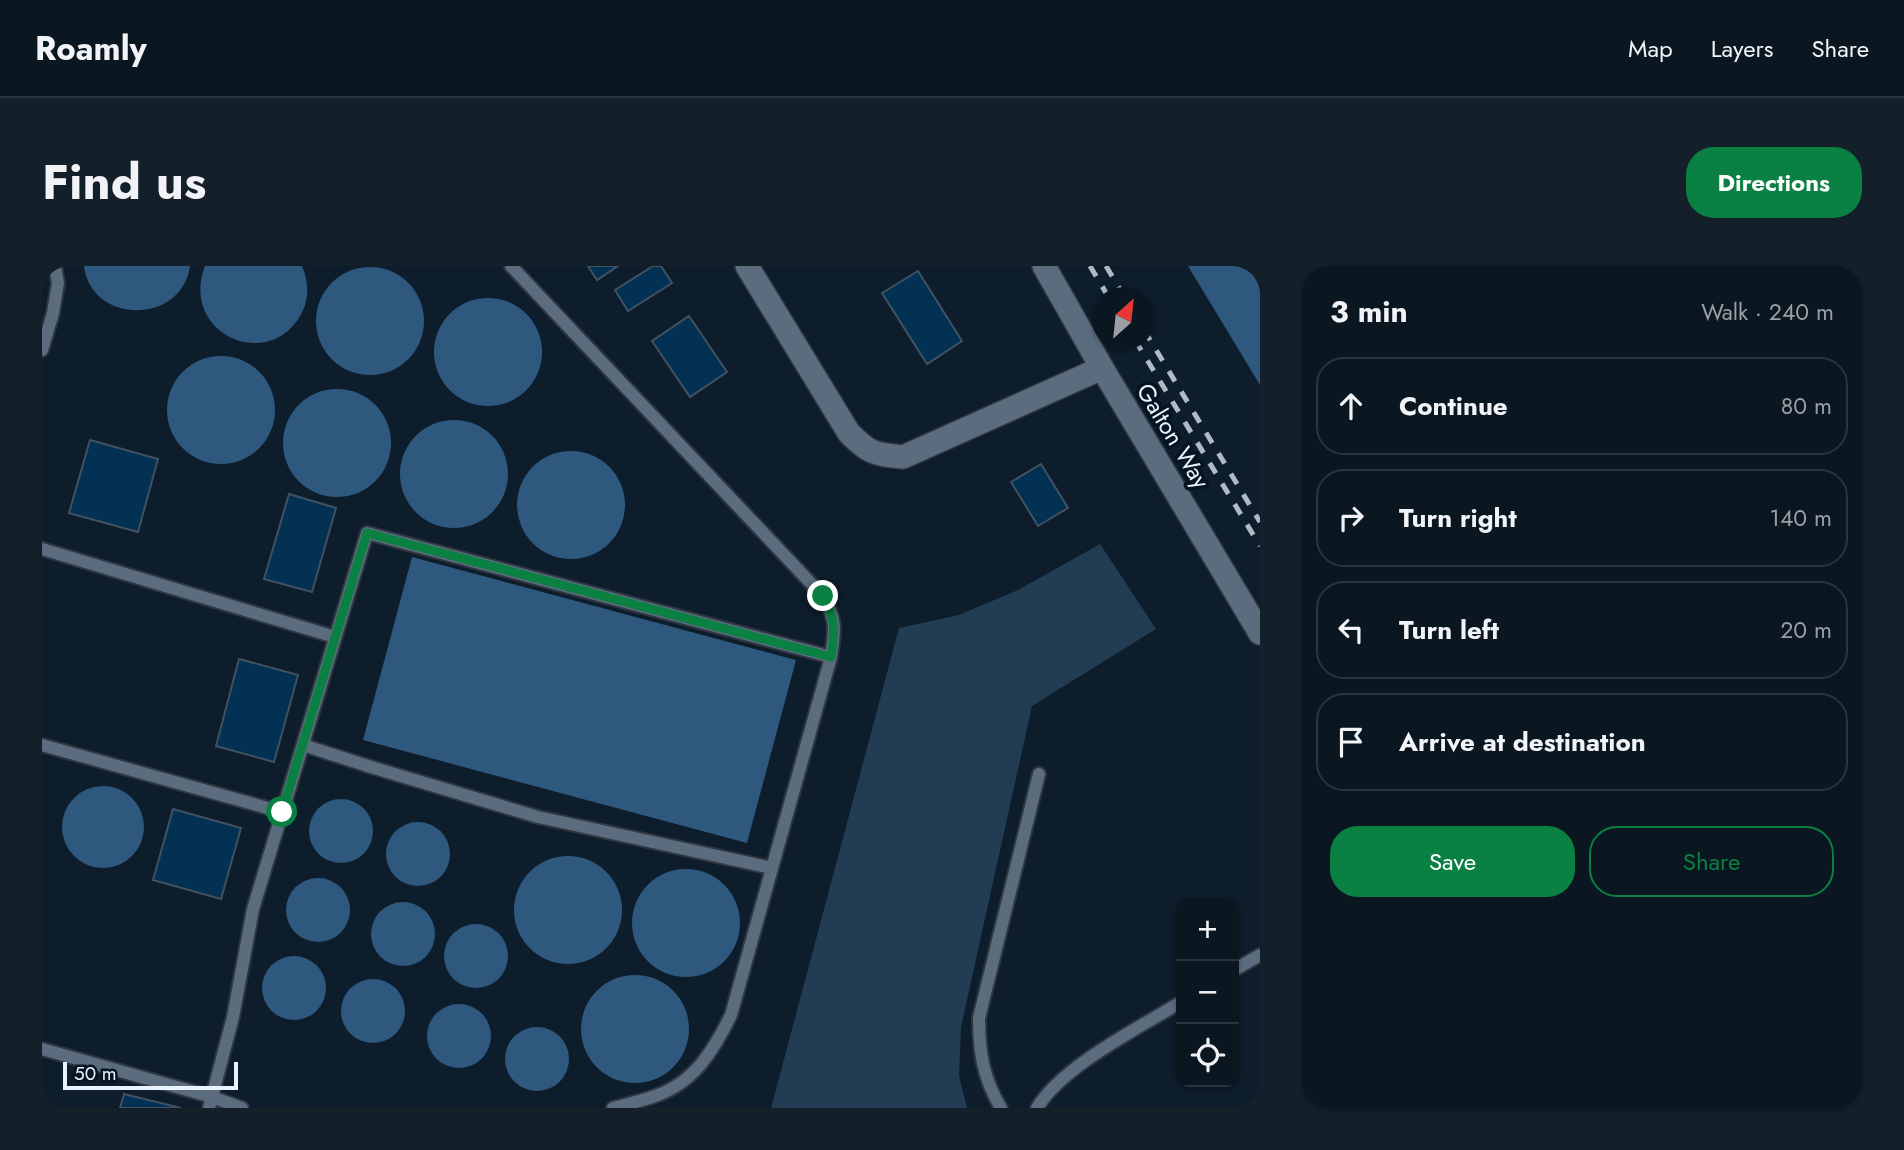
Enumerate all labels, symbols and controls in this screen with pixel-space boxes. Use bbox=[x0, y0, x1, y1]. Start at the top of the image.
text: Roamly bbox=[35, 25, 147, 72]
text: Map bbox=[1628, 31, 1673, 66]
text: Layers bbox=[1711, 31, 1773, 66]
text: Share bbox=[1811, 31, 1869, 66]
text: Find us bbox=[42, 147, 206, 217]
button: Directions bbox=[1686, 147, 1862, 218]
north arrow bbox=[1092, 287, 1155, 350]
text: 3 min bbox=[1330, 290, 1408, 333]
text: Walk · 240 m bbox=[1701, 295, 1834, 329]
street label: Galton Way bbox=[1128, 376, 1219, 496]
icon: ahead bbox=[1332, 387, 1370, 425]
text: Continue bbox=[1399, 387, 1508, 425]
text: 80 m bbox=[1781, 389, 1832, 423]
icon: right bbox=[1332, 499, 1370, 537]
text: Turn right bbox=[1399, 499, 1517, 537]
text: 140 m bbox=[1770, 501, 1832, 535]
route end bbox=[807, 580, 838, 611]
icon: left bbox=[1332, 611, 1370, 649]
text: Turn left bbox=[1399, 611, 1499, 649]
text: 20 m bbox=[1780, 613, 1832, 647]
icon: arrive bbox=[1332, 723, 1370, 761]
text: Arrive at destination bbox=[1399, 723, 1646, 761]
route start bbox=[266, 796, 297, 827]
button: Save bbox=[1330, 826, 1575, 897]
button: Share bbox=[1589, 826, 1834, 897]
map controls bbox=[1176, 898, 1239, 1087]
button: + bbox=[1176, 898, 1239, 961]
button: − bbox=[1176, 961, 1239, 1024]
button: locate bbox=[1176, 1024, 1239, 1087]
scale bar bbox=[63, 1059, 238, 1091]
text: 50 m bbox=[74, 1060, 117, 1087]

